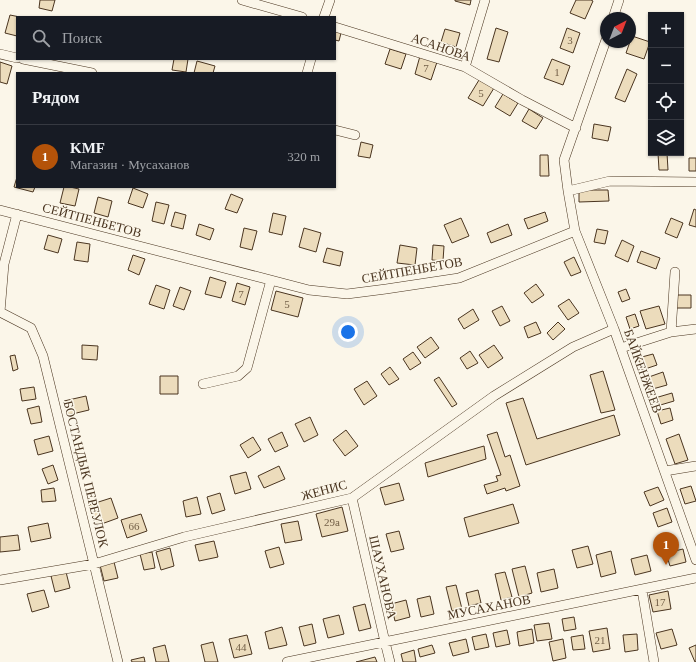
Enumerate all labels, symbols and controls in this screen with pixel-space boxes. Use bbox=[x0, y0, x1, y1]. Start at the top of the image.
north arrow bbox=[600, 12, 636, 48]
map controls bbox=[648, 12, 684, 156]
button: + bbox=[648, 12, 684, 48]
search box bbox=[16, 16, 336, 60]
icon: search bbox=[30, 27, 52, 49]
text: Поиск bbox=[62, 30, 102, 46]
street label: АСАНОВА bbox=[409, 30, 473, 64]
house number: 3 bbox=[567, 34, 573, 46]
button: − bbox=[648, 48, 684, 84]
house number: 7 bbox=[423, 62, 429, 74]
house number: 1 bbox=[554, 66, 560, 78]
button: locate bbox=[648, 84, 684, 120]
house number: 5 bbox=[478, 87, 484, 99]
text: Рядом bbox=[32, 88, 80, 107]
button: layers bbox=[648, 120, 684, 156]
text: KMF bbox=[70, 140, 105, 156]
text: 1 bbox=[42, 149, 48, 164]
text: 320 m bbox=[287, 149, 320, 164]
text: Магазин · Мусаханов bbox=[70, 157, 189, 172]
street label: СЕЙТПЕНБЕТОВ bbox=[41, 200, 143, 241]
street label: СЕЙТПЕНБЕТОВ bbox=[361, 254, 464, 286]
house number: 7 bbox=[238, 288, 244, 300]
house number: 5 bbox=[284, 298, 290, 310]
your location bbox=[338, 322, 358, 342]
street label: БАЙКЕНЖЕЕВ bbox=[621, 327, 665, 415]
street label: БОСТАНДЫК ПЕРЕУЛОК bbox=[60, 399, 112, 549]
street label: ЖЕНИС bbox=[299, 477, 349, 503]
house number: 29а bbox=[324, 516, 340, 528]
house number: 66 bbox=[129, 520, 140, 532]
pin: 1 bbox=[653, 532, 679, 565]
street label: ШАУХАНОВА bbox=[366, 534, 400, 621]
street label: МУСАХАНОВ bbox=[446, 592, 532, 622]
house number: 17 bbox=[655, 596, 666, 608]
house number: 21 bbox=[595, 634, 606, 646]
house number: 44 bbox=[236, 641, 247, 653]

